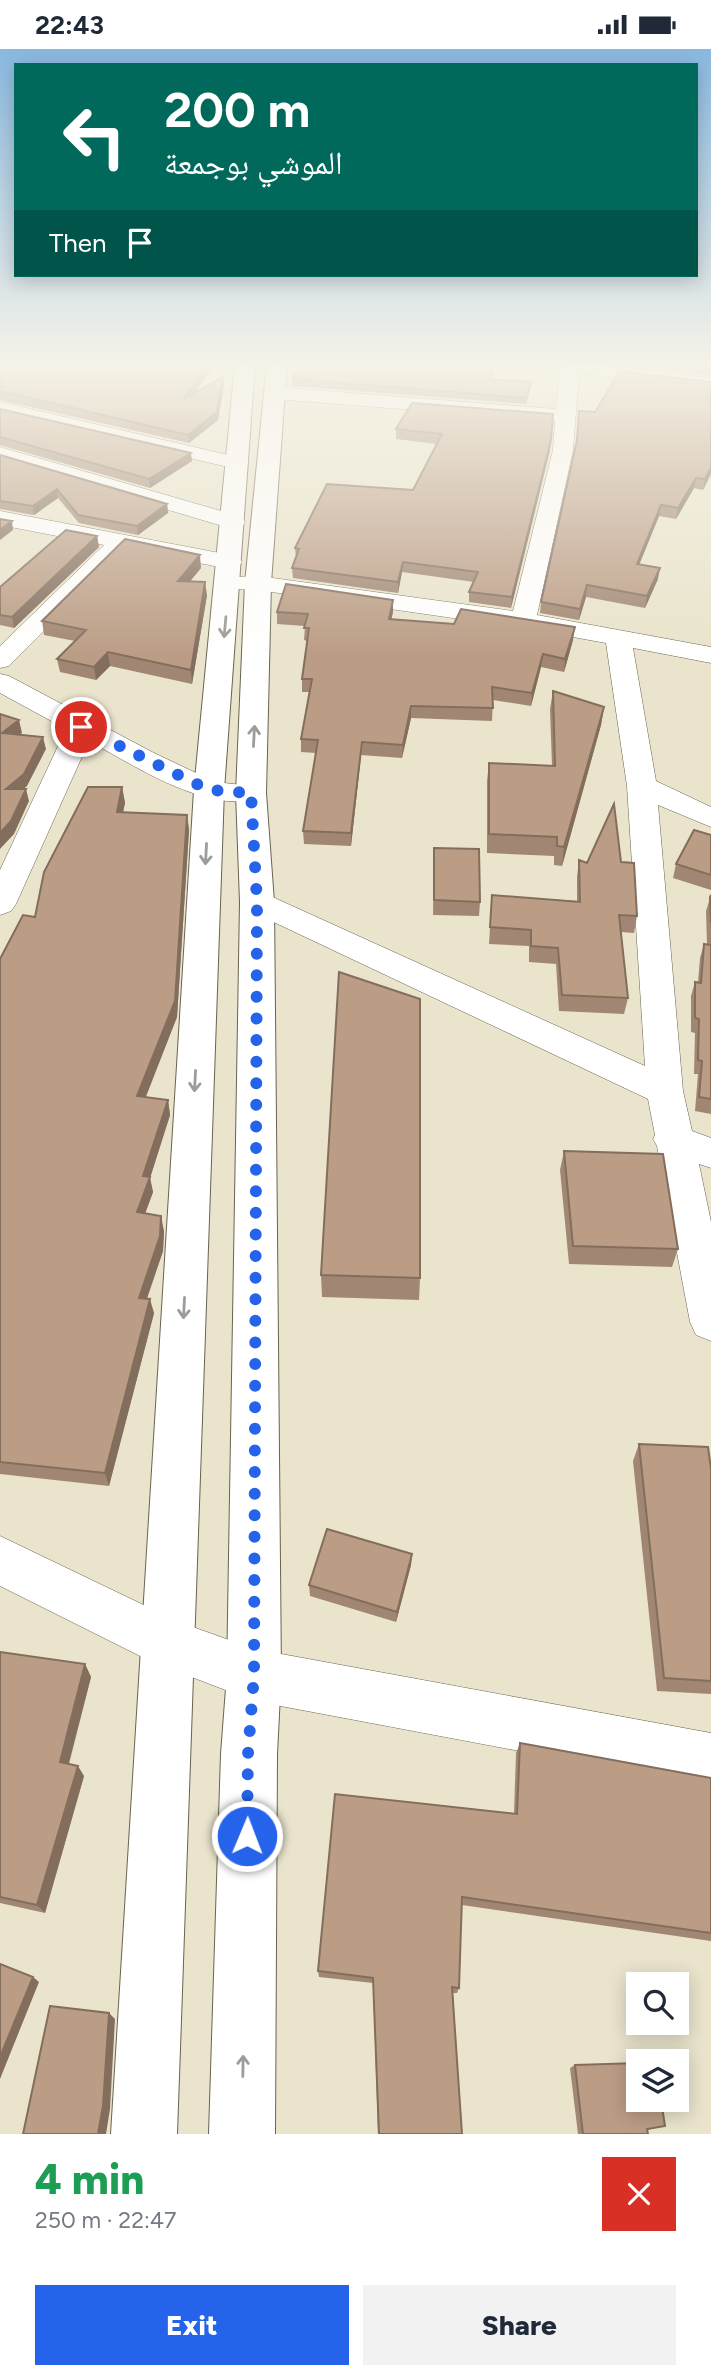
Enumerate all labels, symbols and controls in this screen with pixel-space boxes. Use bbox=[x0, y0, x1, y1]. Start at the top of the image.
text: 22:43 bbox=[35, 9, 104, 41]
text: 200 m bbox=[164, 80, 310, 139]
icon: left bbox=[49, 91, 140, 182]
text: الموشي بوجمعة bbox=[164, 144, 343, 182]
icon: arrive bbox=[121, 224, 159, 262]
text: Then bbox=[49, 227, 107, 259]
one-way arrow bbox=[218, 615, 231, 638]
pin bbox=[51, 697, 111, 757]
icon: arrive bbox=[62, 708, 100, 746]
one-way arrow bbox=[248, 725, 261, 748]
one-way arrow bbox=[200, 842, 213, 865]
one-way arrow bbox=[189, 1069, 202, 1092]
one-way arrow bbox=[178, 1297, 191, 1320]
position arrow bbox=[210, 1799, 284, 1873]
map controls bbox=[626, 1972, 689, 2112]
button: search bbox=[626, 1972, 689, 2035]
button: layers bbox=[626, 2049, 689, 2112]
one-way arrow bbox=[237, 2055, 250, 2078]
text: 4 min bbox=[35, 2154, 144, 2205]
button: close bbox=[602, 2157, 676, 2231]
text: 250 m · 22:47 bbox=[35, 2206, 176, 2234]
button: Exit bbox=[35, 2285, 349, 2365]
button: Share bbox=[363, 2285, 676, 2365]

